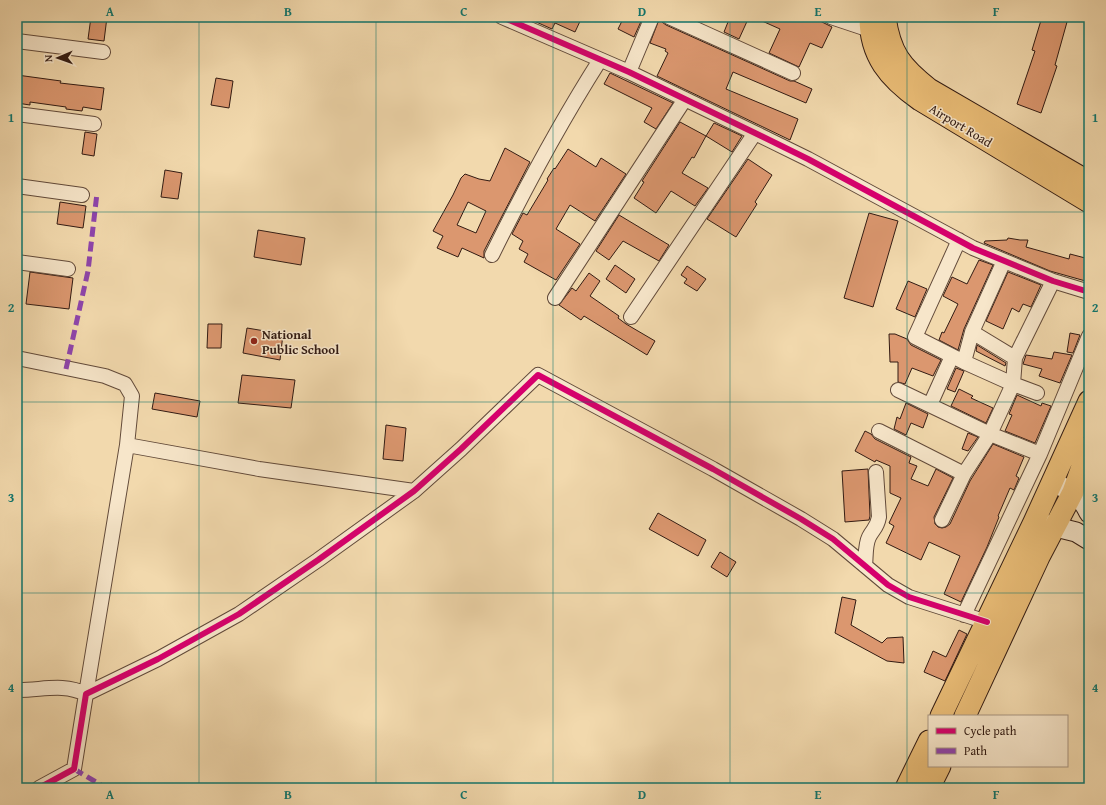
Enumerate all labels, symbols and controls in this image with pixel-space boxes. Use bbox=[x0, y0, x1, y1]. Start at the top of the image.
text: A bbox=[106, 2, 115, 21]
text: B bbox=[284, 2, 292, 21]
text: C bbox=[460, 2, 468, 21]
text: D bbox=[638, 2, 646, 21]
text: E bbox=[815, 2, 822, 21]
text: F bbox=[993, 2, 1000, 21]
north arrow bbox=[38, 38, 78, 78]
text: N bbox=[40, 54, 56, 62]
street label: Airport Road bbox=[926, 99, 996, 152]
text: 1 bbox=[8, 108, 14, 127]
text: 1 bbox=[1092, 108, 1098, 127]
text: 2 bbox=[8, 298, 15, 317]
text: 2 bbox=[1092, 298, 1099, 317]
place label: National Public School bbox=[262, 325, 339, 359]
marker: National Public School bbox=[249, 336, 259, 346]
text: 3 bbox=[8, 488, 14, 507]
text: 3 bbox=[1092, 488, 1098, 507]
text: 4 bbox=[8, 678, 15, 697]
text: 4 bbox=[1092, 678, 1099, 697]
legend bbox=[928, 715, 1068, 767]
text: Cycle path bbox=[964, 722, 1017, 739]
text: Path bbox=[964, 742, 987, 759]
text: A bbox=[106, 785, 115, 804]
text: B bbox=[284, 785, 292, 804]
text: C bbox=[460, 785, 468, 804]
text: D bbox=[638, 785, 646, 804]
text: E bbox=[815, 785, 822, 804]
text: F bbox=[993, 785, 1000, 804]

